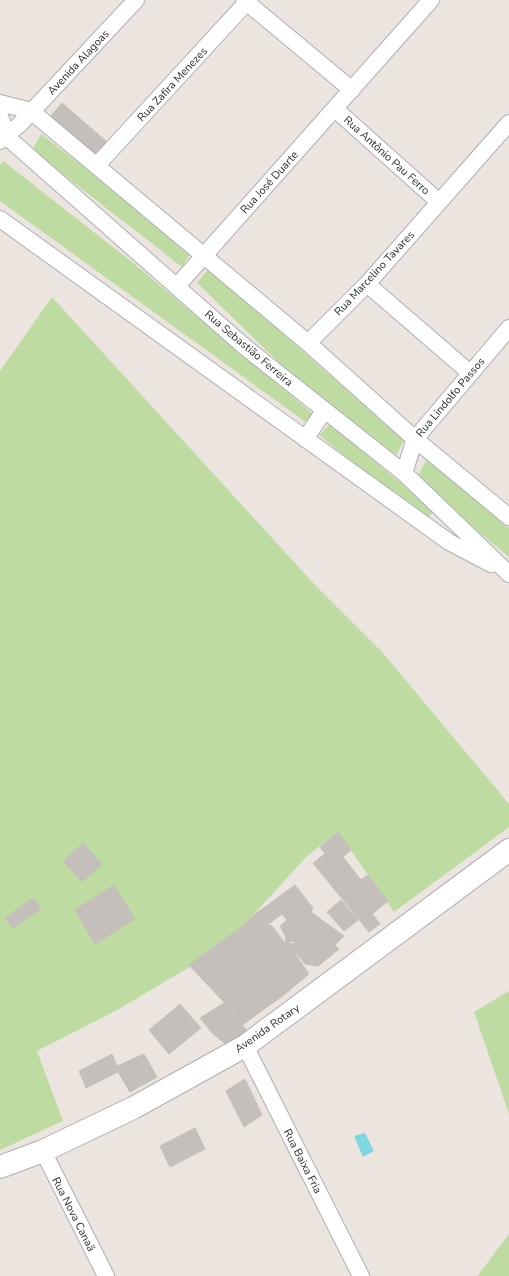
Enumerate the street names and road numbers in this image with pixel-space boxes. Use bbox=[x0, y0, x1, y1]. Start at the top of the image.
street label: Avenida Alagoas bbox=[44, 27, 112, 98]
street label: Rua Zafira Menezes bbox=[134, 44, 211, 125]
street label: Rua Antônio Pau Ferro bbox=[340, 113, 433, 198]
street label: Rua José Duarte bbox=[237, 148, 302, 217]
street label: Rua Marcelino Tavares bbox=[331, 228, 418, 319]
street label: Rua Sebastião Ferreira bbox=[201, 307, 296, 390]
street label: Rua Lindolfo Passos bbox=[413, 354, 488, 440]
street label: Avenida Rotary bbox=[232, 1000, 303, 1056]
street label: Rua Baixa Fria bbox=[280, 1126, 325, 1196]
street label: Rua Nova Canaã bbox=[48, 1174, 99, 1254]

